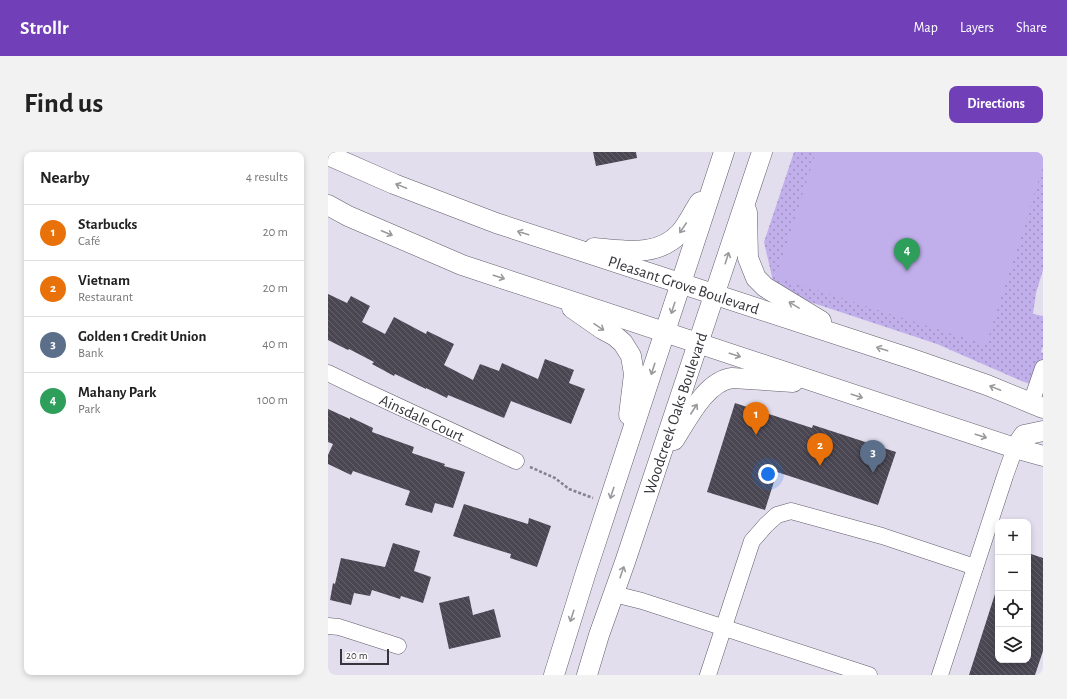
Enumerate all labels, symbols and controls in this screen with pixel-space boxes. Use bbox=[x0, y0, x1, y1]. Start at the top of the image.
text: Strollr bbox=[20, 19, 69, 38]
text: Map bbox=[913, 21, 938, 35]
text: Layers bbox=[960, 21, 994, 35]
text: Share bbox=[1016, 21, 1047, 35]
button: Directions bbox=[949, 86, 1043, 123]
text: Find us bbox=[24, 90, 103, 118]
text: Nearby bbox=[40, 169, 90, 186]
text: 4 results bbox=[246, 171, 288, 184]
one-way arrow bbox=[395, 182, 407, 190]
text: Starbucks bbox=[78, 217, 137, 232]
one-way arrow bbox=[679, 222, 687, 233]
text: 1 bbox=[51, 226, 55, 239]
text: 20 m bbox=[263, 226, 288, 239]
one-way arrow bbox=[518, 228, 530, 236]
one-way arrow bbox=[380, 229, 392, 237]
text: Café bbox=[78, 235, 100, 248]
pin: 4 bbox=[894, 238, 920, 271]
one-way arrow bbox=[724, 252, 731, 265]
street label: Pleasant Grove Boulevard bbox=[606, 253, 761, 318]
text: Vietnam bbox=[78, 273, 130, 288]
one-way arrow bbox=[492, 274, 505, 281]
text: 2 bbox=[50, 282, 56, 295]
text: 20 m bbox=[263, 282, 288, 295]
text: Restaurant bbox=[78, 291, 133, 304]
one-way arrow bbox=[669, 301, 676, 314]
one-way arrow bbox=[788, 301, 800, 309]
one-way arrow bbox=[593, 323, 604, 331]
text: Golden 1 Credit Union bbox=[78, 329, 206, 344]
street label: Woodcreek Oaks Boulevard bbox=[641, 331, 710, 497]
text: 3 bbox=[50, 338, 56, 351]
text: 40 m bbox=[262, 338, 288, 351]
one-way arrow bbox=[875, 345, 888, 352]
text: Bank bbox=[78, 347, 104, 360]
one-way arrow bbox=[729, 352, 741, 360]
one-way arrow bbox=[649, 362, 656, 375]
one-way arrow bbox=[989, 384, 1001, 392]
text: Mahany Park bbox=[78, 385, 156, 400]
street label: Ainsdale Court bbox=[377, 392, 466, 445]
one-way arrow bbox=[851, 392, 863, 400]
text: 4 bbox=[50, 394, 56, 407]
text: 100 m bbox=[257, 394, 288, 407]
pin: 1 bbox=[743, 402, 769, 435]
text: Park bbox=[78, 403, 100, 416]
one-way arrow bbox=[690, 403, 698, 414]
pin: 2 bbox=[807, 433, 833, 466]
one-way arrow bbox=[974, 433, 986, 441]
pin: 3 bbox=[860, 440, 886, 473]
your location bbox=[758, 464, 778, 484]
one-way arrow bbox=[608, 486, 615, 499]
map controls bbox=[995, 519, 1031, 663]
button: + bbox=[995, 519, 1031, 555]
button: − bbox=[995, 555, 1031, 591]
one-way arrow bbox=[619, 565, 626, 578]
button: locate bbox=[995, 591, 1031, 627]
one-way arrow bbox=[568, 610, 575, 623]
button: layers bbox=[995, 627, 1031, 663]
scale bar bbox=[340, 647, 389, 666]
text: 20 m bbox=[346, 650, 367, 661]

